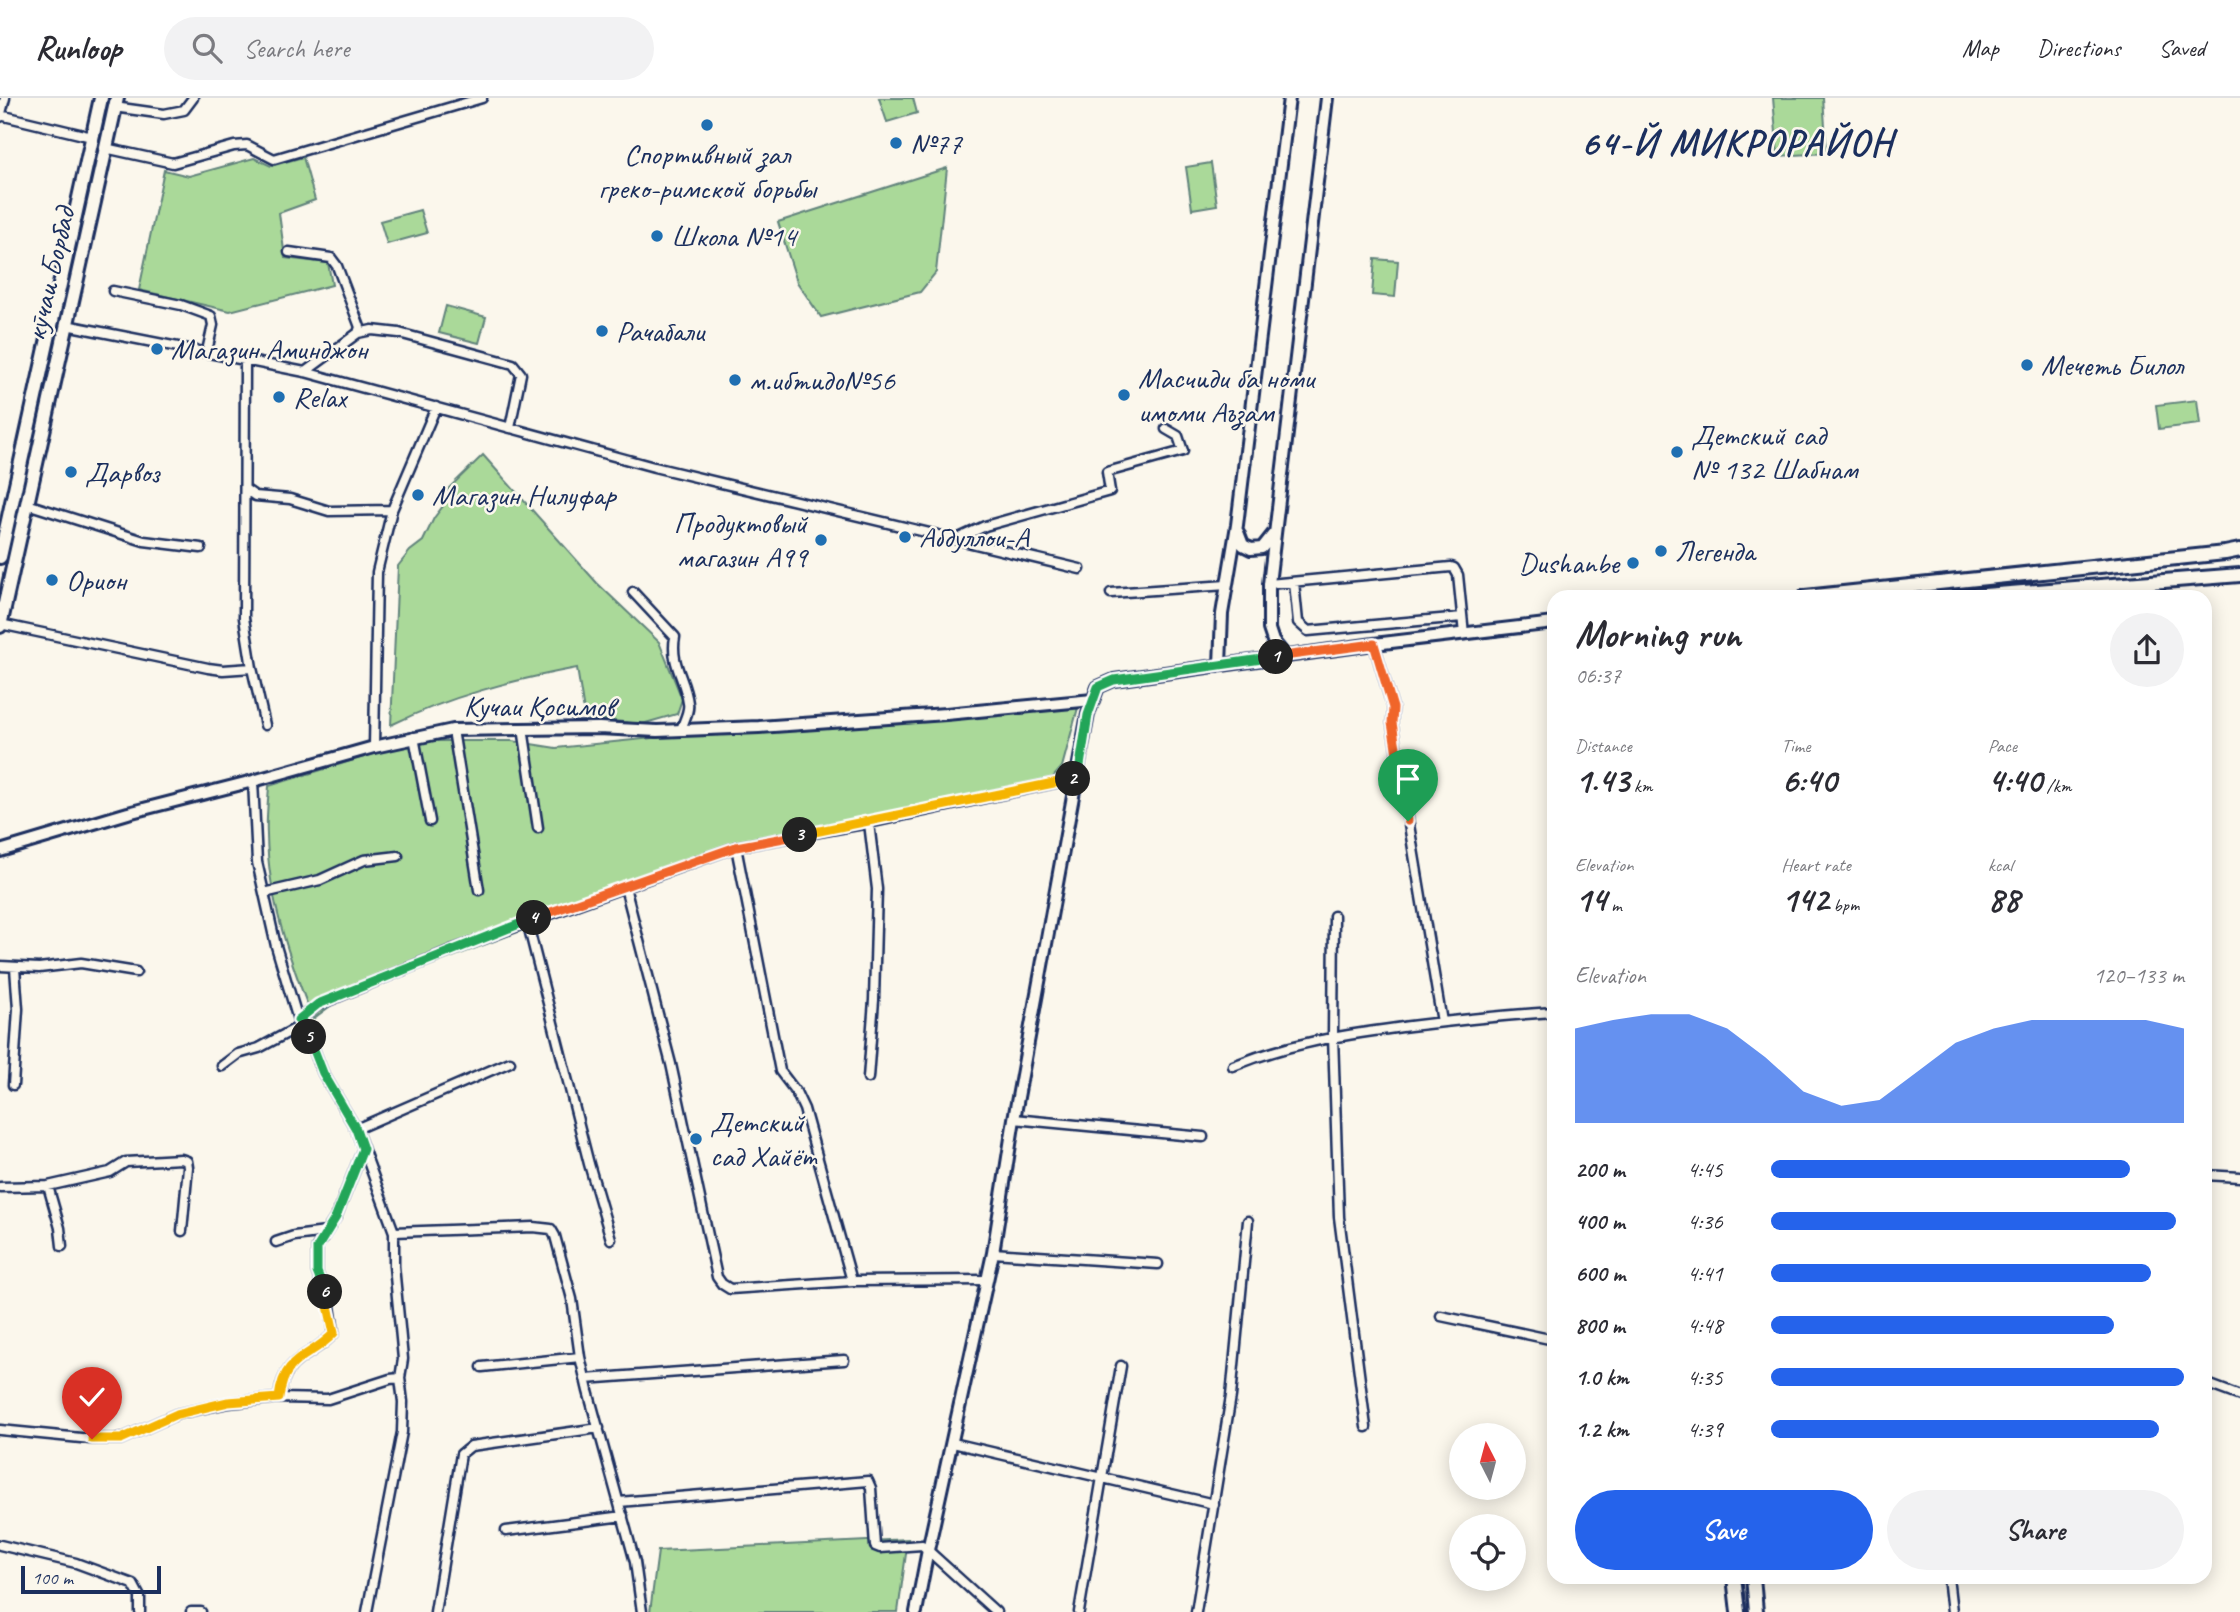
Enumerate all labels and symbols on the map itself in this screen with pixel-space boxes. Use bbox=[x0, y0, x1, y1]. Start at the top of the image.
marker: Спортивный зал греко-римской борьбы bbox=[699, 117, 715, 133]
district label: 64-Й МИКРОРАЙОН bbox=[1581, 119, 1898, 166]
place label: №77 bbox=[910, 124, 963, 162]
place label: Спортивный зал греко-римской борьбы bbox=[598, 135, 818, 207]
marker: №77 bbox=[888, 135, 904, 151]
street label: кӯчаи Борбад bbox=[16, 201, 84, 344]
place label: Школа №14 bbox=[671, 217, 799, 255]
marker: Школа №14 bbox=[649, 228, 665, 244]
place label: Рачабали bbox=[616, 312, 706, 350]
marker: Рачабали bbox=[594, 323, 610, 339]
place label: Магазин Аминджон bbox=[171, 330, 369, 368]
marker: Магазин Аминджон bbox=[149, 341, 165, 357]
place label: Мечеть Билол bbox=[2041, 346, 2185, 384]
marker: Мечеть Билол bbox=[2019, 357, 2035, 373]
place label: Масчиди ба номи имоми Аъзам bbox=[1138, 359, 1316, 431]
place label: м.ибтидо№56 bbox=[749, 361, 896, 399]
marker: м.ибтидо№56 bbox=[727, 372, 743, 388]
place label: Relax bbox=[293, 378, 349, 416]
marker: Масчиди ба номи имоми Аъзам bbox=[1116, 387, 1132, 403]
marker: Relax bbox=[271, 389, 287, 405]
place label: Детский сад № 132 Шабнам bbox=[1691, 416, 1859, 488]
marker: Детский сад № 132 Шабнам bbox=[1669, 444, 1685, 460]
place label: Дарвоз bbox=[85, 453, 161, 491]
marker: Дарвоз bbox=[63, 464, 79, 480]
place label: Магазин Нилуфар bbox=[432, 476, 617, 514]
marker: Магазин Нилуфар bbox=[410, 487, 426, 503]
place label: Продуктовый магазин А99 bbox=[673, 504, 809, 576]
place label: Абдуллои-А bbox=[919, 518, 1031, 556]
marker: Абдуллои-А bbox=[897, 529, 913, 545]
marker: Продуктовый магазин А99 bbox=[813, 532, 829, 548]
place label: Легенда bbox=[1675, 532, 1757, 570]
marker: Легенда bbox=[1653, 543, 1669, 559]
place label: Dushanbe bbox=[1518, 544, 1621, 582]
marker: Dushanbe bbox=[1625, 555, 1641, 571]
place label: Орион bbox=[66, 561, 128, 599]
marker: Орион bbox=[44, 572, 60, 588]
pin: 1 bbox=[1258, 640, 1294, 674]
street label: Кучаи Қосимов bbox=[464, 687, 620, 725]
pin bbox=[1378, 749, 1438, 821]
pin: 2 bbox=[1056, 762, 1090, 796]
pin: 3 bbox=[782, 818, 818, 852]
pin: 4 bbox=[516, 900, 552, 936]
pin: 5 bbox=[292, 1020, 326, 1054]
place label: Детский сад Хайёт bbox=[710, 1103, 819, 1175]
marker: Детский сад Хайёт bbox=[688, 1131, 704, 1147]
pin: 6 bbox=[308, 1274, 342, 1310]
pin bbox=[62, 1367, 122, 1439]
north arrow bbox=[1449, 1423, 1526, 1500]
scale bar bbox=[21, 1563, 161, 1595]

